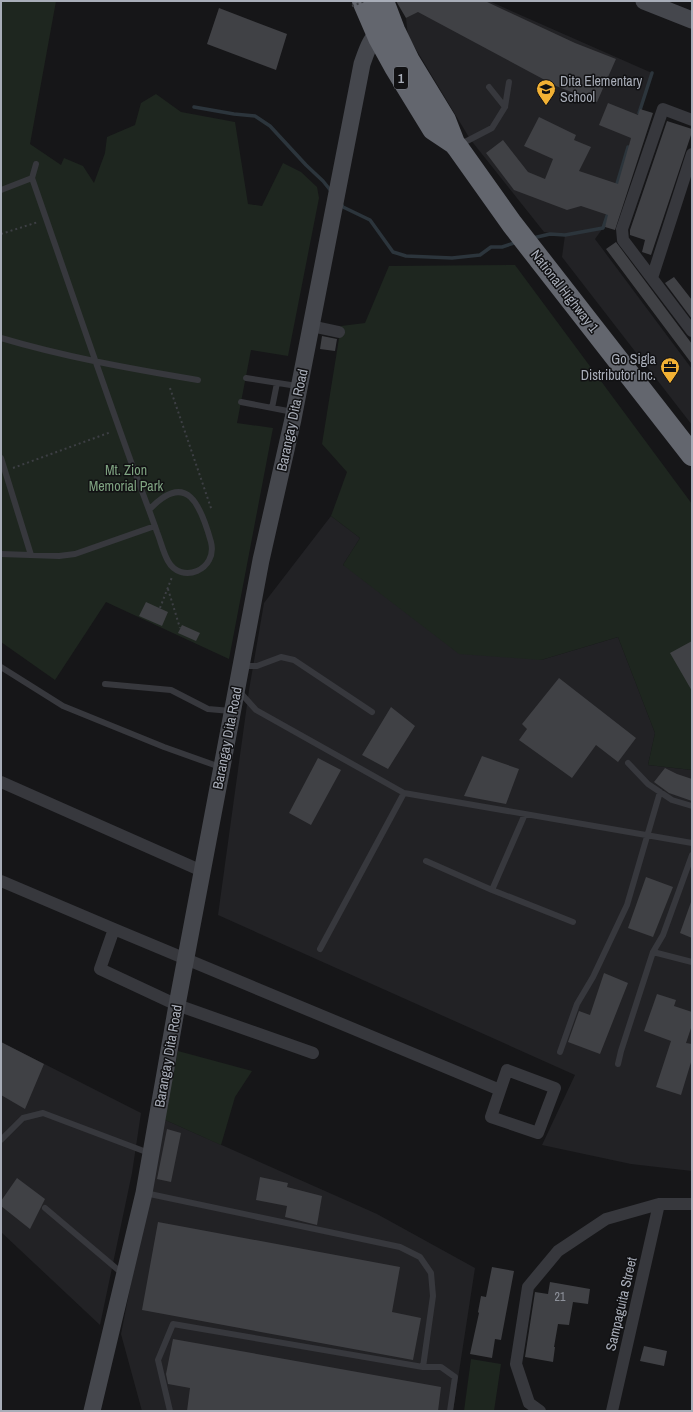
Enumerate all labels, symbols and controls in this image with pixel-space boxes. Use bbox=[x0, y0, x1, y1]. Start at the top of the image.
road number: 1 bbox=[394, 67, 408, 89]
place label: Dita Elementary School bbox=[560, 72, 643, 106]
school or university icon: Dita Elementary School bbox=[535, 78, 557, 106]
street label: National Highway 1 bbox=[527, 246, 603, 336]
place label: Go Sigla Distributor Inc. bbox=[581, 350, 657, 384]
office icon: Go Sigla Distributor Inc. bbox=[659, 356, 681, 384]
street label: Barangay Dita Road bbox=[272, 367, 312, 473]
park label: Mt. Zion Memorial Park bbox=[89, 461, 164, 495]
street label: Barangay Dita Road bbox=[208, 685, 246, 791]
street label: Barangay Dita Road bbox=[150, 1003, 186, 1109]
street label: Sampaguita Street bbox=[601, 1255, 641, 1353]
house number: 21 bbox=[555, 1289, 566, 1305]

